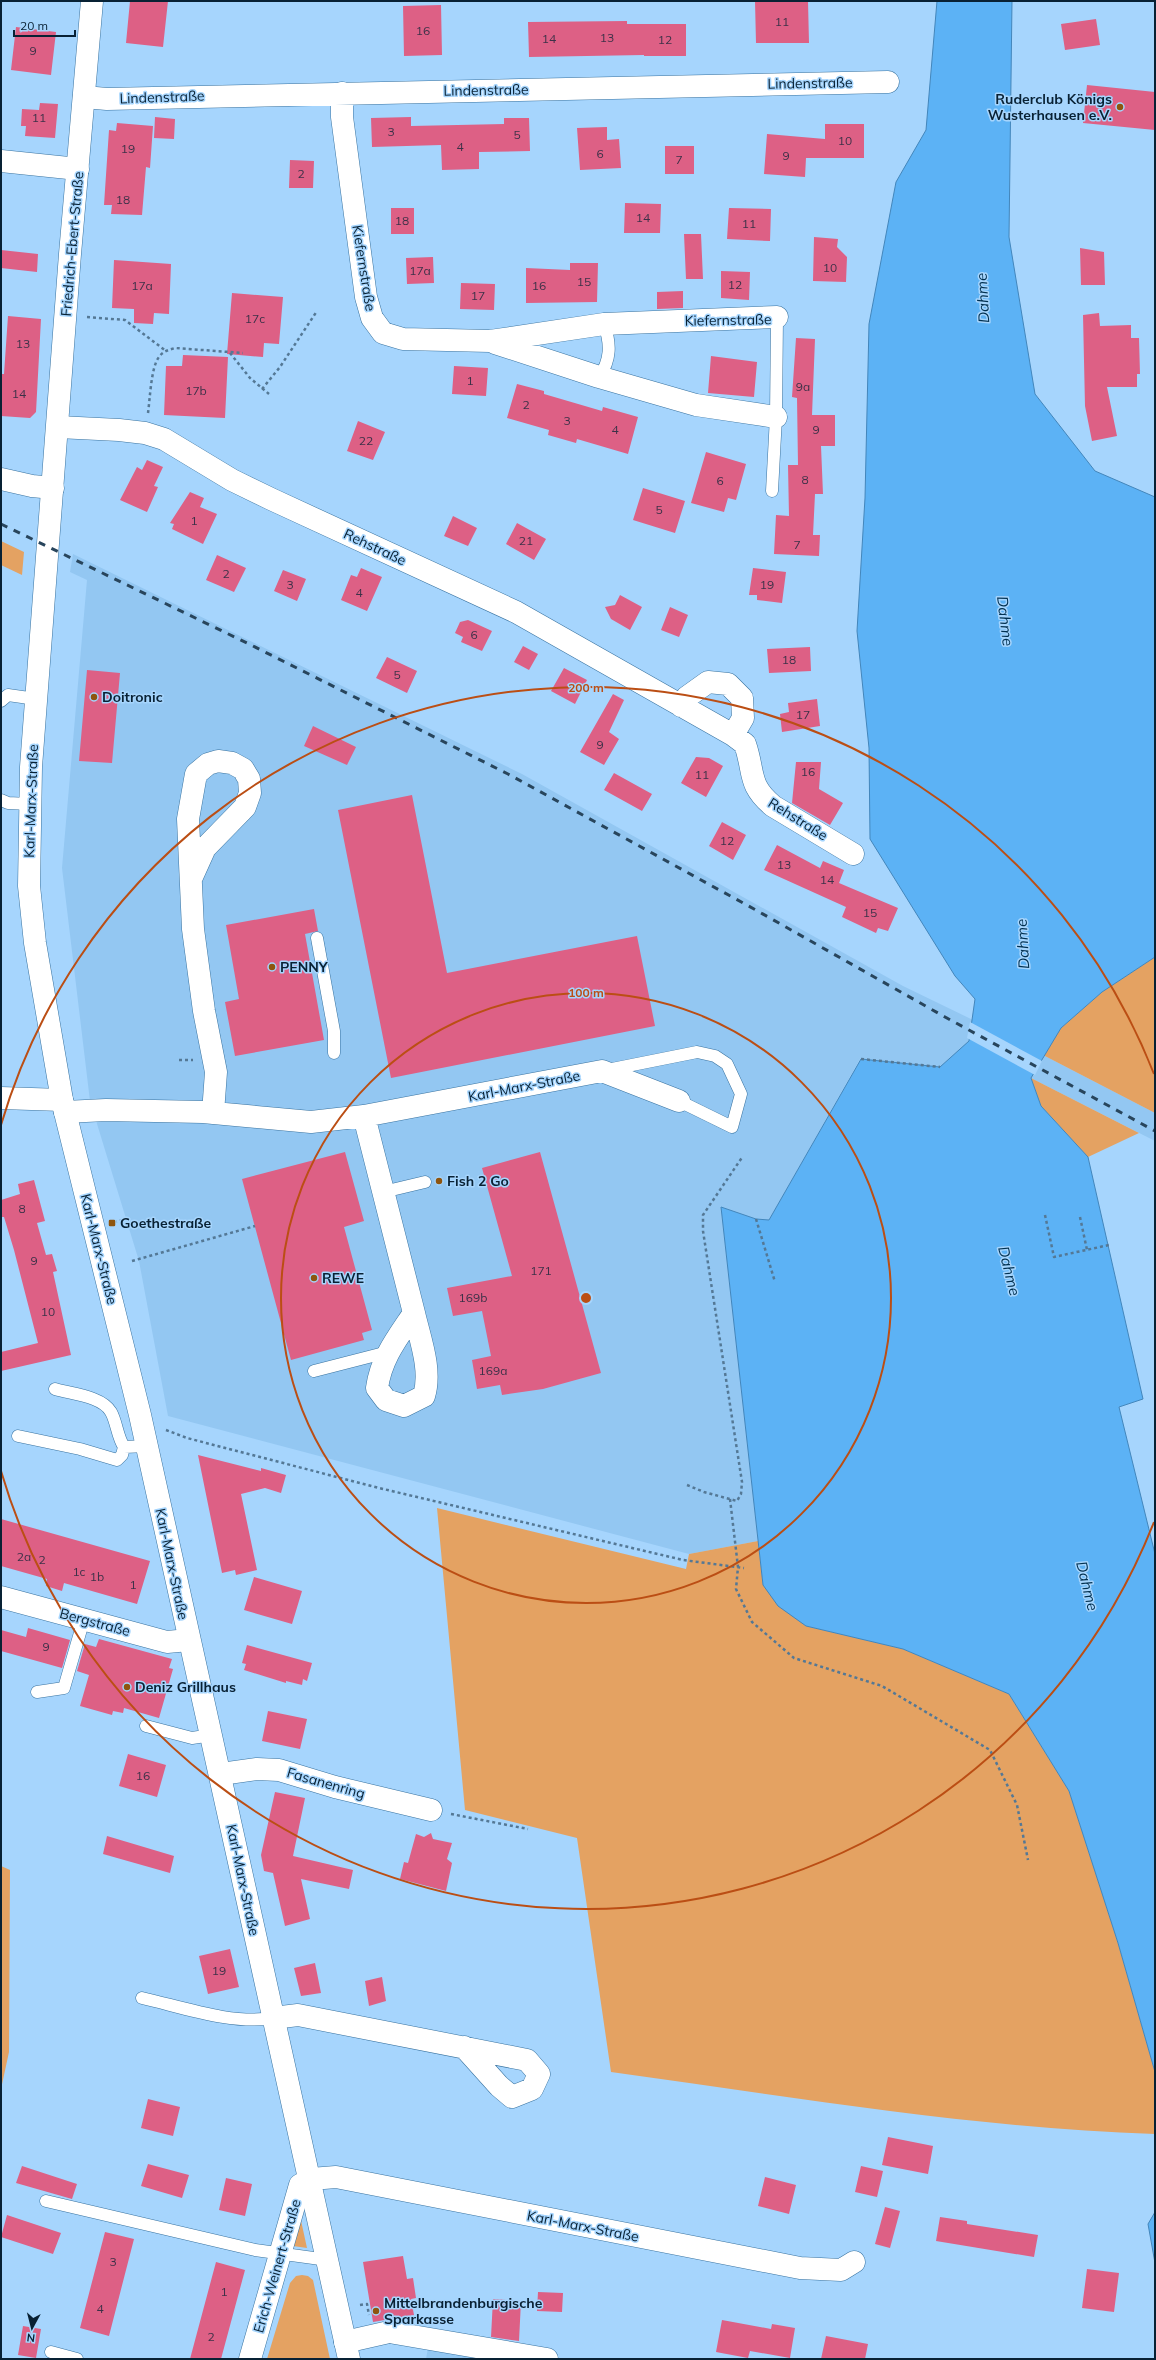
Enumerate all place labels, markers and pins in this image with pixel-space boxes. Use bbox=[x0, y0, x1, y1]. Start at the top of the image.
place label: Ruderclub Königs Wusterhausen e.V. bbox=[988, 90, 1112, 124]
marker: Ruderclub Königs Wusterhausen e.V. bbox=[1115, 102, 1125, 112]
place label: Doitronic bbox=[102, 688, 163, 706]
marker: Doitronic bbox=[89, 692, 99, 702]
place label: PENNY bbox=[280, 958, 329, 976]
marker: PENNY bbox=[267, 962, 277, 972]
place label: Fish 2 Go bbox=[447, 1172, 509, 1190]
marker: Fish 2 Go bbox=[434, 1176, 444, 1186]
place label: Goethestraße bbox=[120, 1214, 212, 1232]
marker: Goethestraße bbox=[107, 1218, 117, 1228]
place label: REWE bbox=[322, 1269, 364, 1287]
marker: REWE bbox=[309, 1273, 319, 1283]
centre of rings bbox=[579, 1291, 593, 1305]
place label: Deniz Grillhaus bbox=[135, 1678, 236, 1696]
marker: Deniz Grillhaus bbox=[122, 1682, 132, 1692]
place label: Mittelbrandenburgische Sparkasse bbox=[384, 2294, 543, 2328]
marker: Mittelbrandenburgische Sparkasse bbox=[371, 2306, 381, 2316]

